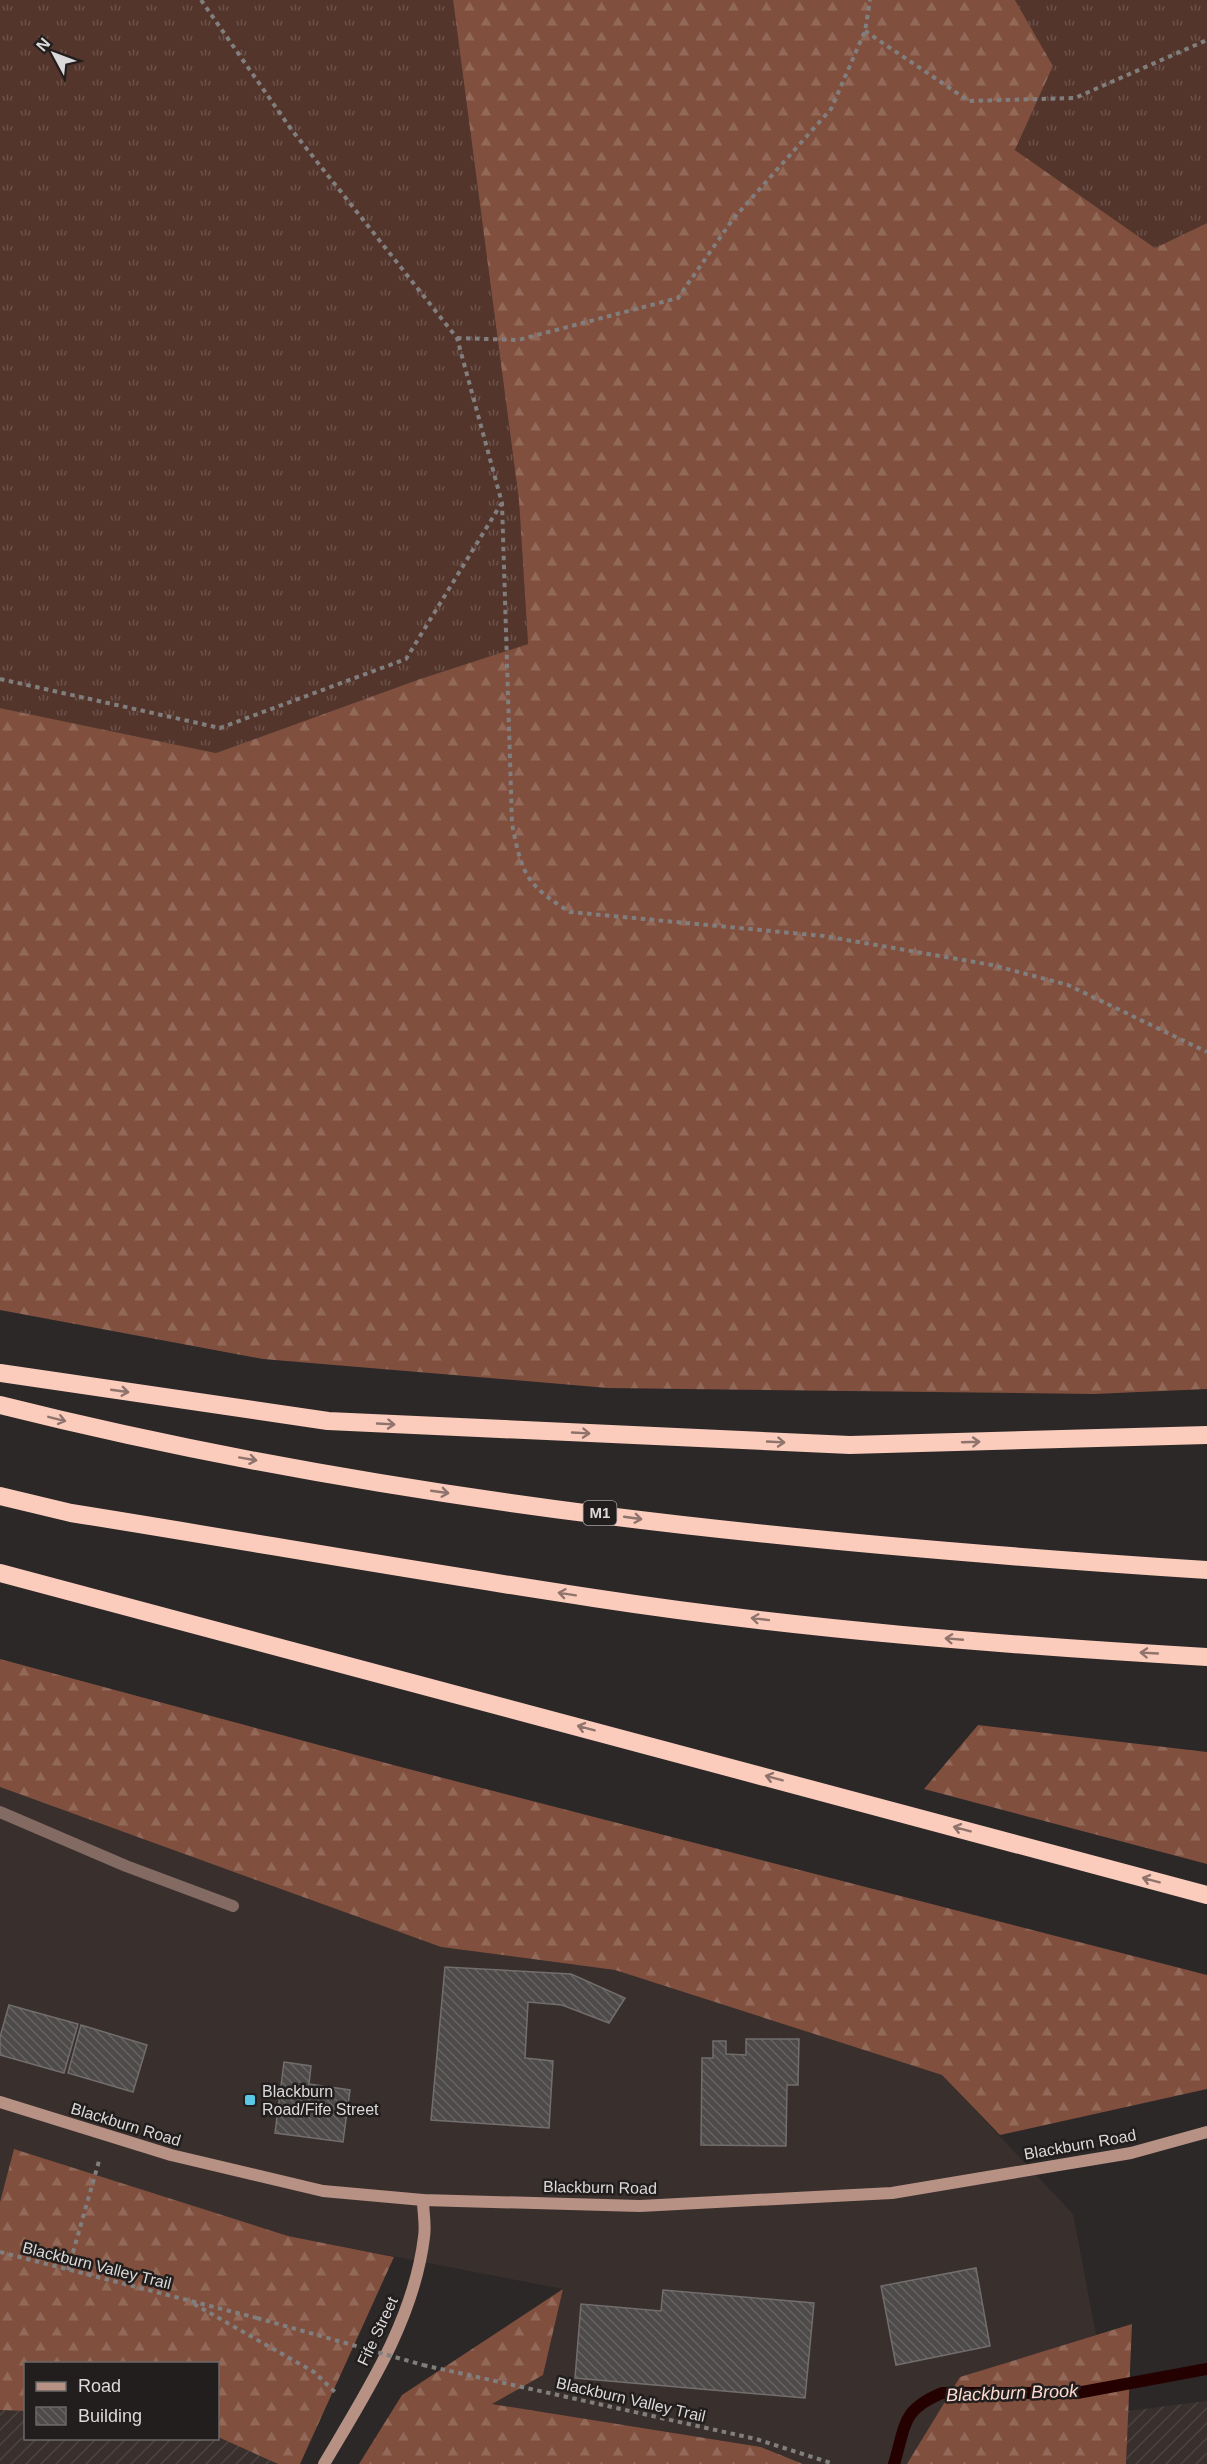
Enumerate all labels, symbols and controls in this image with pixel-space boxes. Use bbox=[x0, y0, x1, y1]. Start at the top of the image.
north arrow bbox=[24, 24, 84, 84]
text: N bbox=[33, 35, 53, 54]
one-way arrow bbox=[110, 1385, 130, 1396]
one-way arrow bbox=[47, 1414, 66, 1426]
one-way arrow bbox=[376, 1418, 396, 1429]
one-way arrow bbox=[571, 1427, 591, 1438]
one-way arrow bbox=[766, 1436, 786, 1447]
one-way arrow bbox=[960, 1436, 980, 1447]
one-way arrow bbox=[237, 1454, 257, 1465]
one-way arrow bbox=[429, 1487, 449, 1498]
road number: M1 bbox=[584, 1501, 616, 1525]
one-way arrow bbox=[623, 1512, 642, 1523]
one-way arrow bbox=[558, 1588, 577, 1599]
one-way arrow bbox=[751, 1613, 771, 1624]
one-way arrow bbox=[945, 1633, 965, 1644]
one-way arrow bbox=[1139, 1648, 1159, 1659]
one-way arrow bbox=[576, 1721, 595, 1733]
one-way arrow bbox=[765, 1772, 784, 1783]
one-way arrow bbox=[953, 1823, 972, 1834]
one-way arrow bbox=[1141, 1874, 1160, 1885]
place label: Blackburn Road/Fife Street bbox=[262, 2083, 379, 2118]
marker: Blackburn Road/Fife Street bbox=[243, 2093, 257, 2107]
street label: Blackburn Road bbox=[69, 2100, 183, 2149]
street label: Blackburn Road bbox=[1023, 2126, 1138, 2163]
street label: Blackburn Road bbox=[543, 2178, 657, 2197]
street label: Blackburn Valley Trail bbox=[21, 2239, 173, 2292]
street label: Fife Street bbox=[354, 2294, 401, 2368]
legend bbox=[24, 2362, 219, 2440]
street label: Blackburn Valley Trail bbox=[555, 2374, 707, 2425]
text: Road bbox=[78, 2376, 121, 2396]
water label: Blackburn Brook bbox=[946, 2381, 1079, 2405]
text: Building bbox=[78, 2406, 142, 2426]

